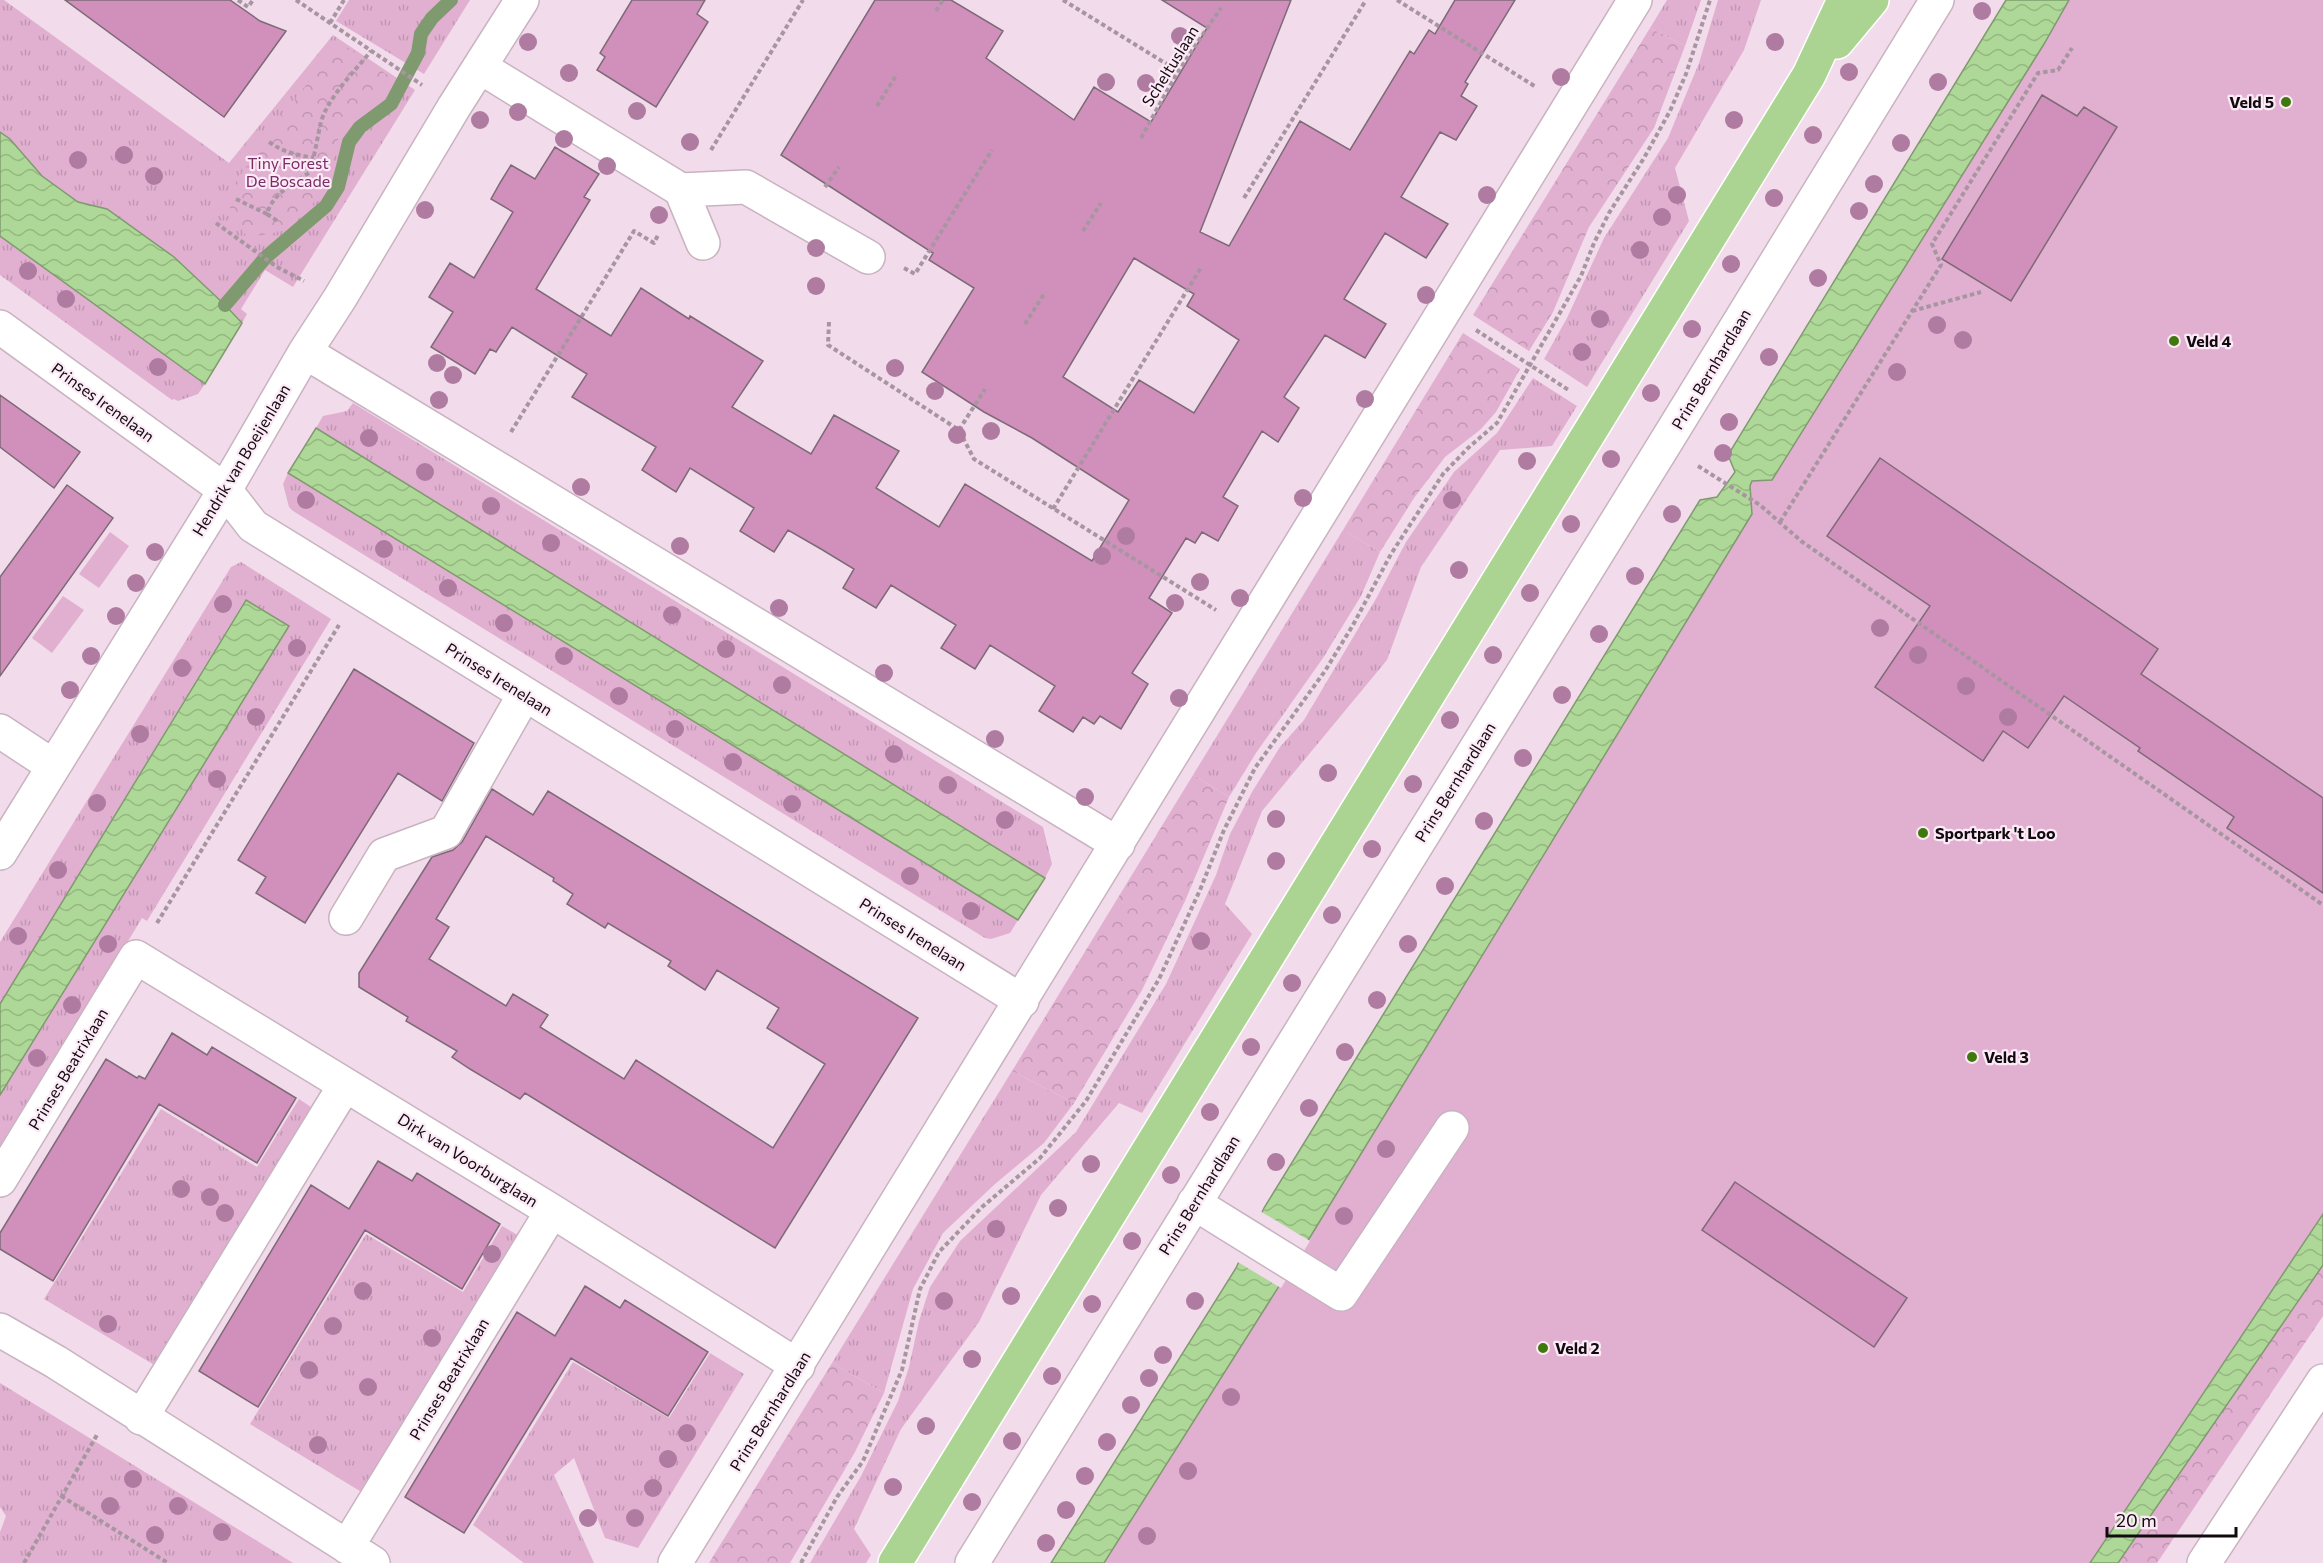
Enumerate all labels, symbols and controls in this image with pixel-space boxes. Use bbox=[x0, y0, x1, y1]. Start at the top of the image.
street label: Scheltuslaan bbox=[1137, 22, 1202, 110]
place label: Veld 5 bbox=[2229, 92, 2274, 111]
marker: Veld 5 bbox=[2279, 95, 2293, 109]
park label: Tiny Forest De Boscade bbox=[246, 153, 330, 190]
street label: Prins Bernhardlaan bbox=[1667, 305, 1754, 432]
place label: Veld 4 bbox=[2186, 331, 2231, 350]
marker: Veld 4 bbox=[2167, 334, 2181, 348]
street label: Prinses Irenelaan bbox=[48, 358, 158, 445]
street label: Hendrik van Boeijenlaan bbox=[188, 380, 293, 539]
street label: Prinses Irenelaan bbox=[442, 638, 556, 719]
street label: Prins Bernhardlaan bbox=[1410, 719, 1499, 845]
place label: Sportpark 't Loo bbox=[1935, 823, 2056, 842]
marker: Sportpark 't Loo bbox=[1916, 826, 1930, 840]
street label: Prinses Irenelaan bbox=[856, 893, 970, 974]
street label: Prinses Beatrixlaan bbox=[24, 1005, 111, 1133]
place label: Veld 3 bbox=[1984, 1047, 2029, 1066]
marker: Veld 3 bbox=[1965, 1050, 1979, 1064]
street label: Dirk van Voorburglaan bbox=[395, 1109, 542, 1210]
street label: Prins Bernhardlaan bbox=[1154, 1132, 1243, 1258]
street label: Prinses Beatrixlaan bbox=[405, 1315, 492, 1443]
place label: Veld 2 bbox=[1555, 1338, 1600, 1357]
marker: Veld 2 bbox=[1536, 1341, 1550, 1355]
street label: Prins Bernhardlaan bbox=[725, 1348, 814, 1474]
scale bar bbox=[2107, 1500, 2236, 1538]
text: 20 m bbox=[2116, 1509, 2157, 1531]

